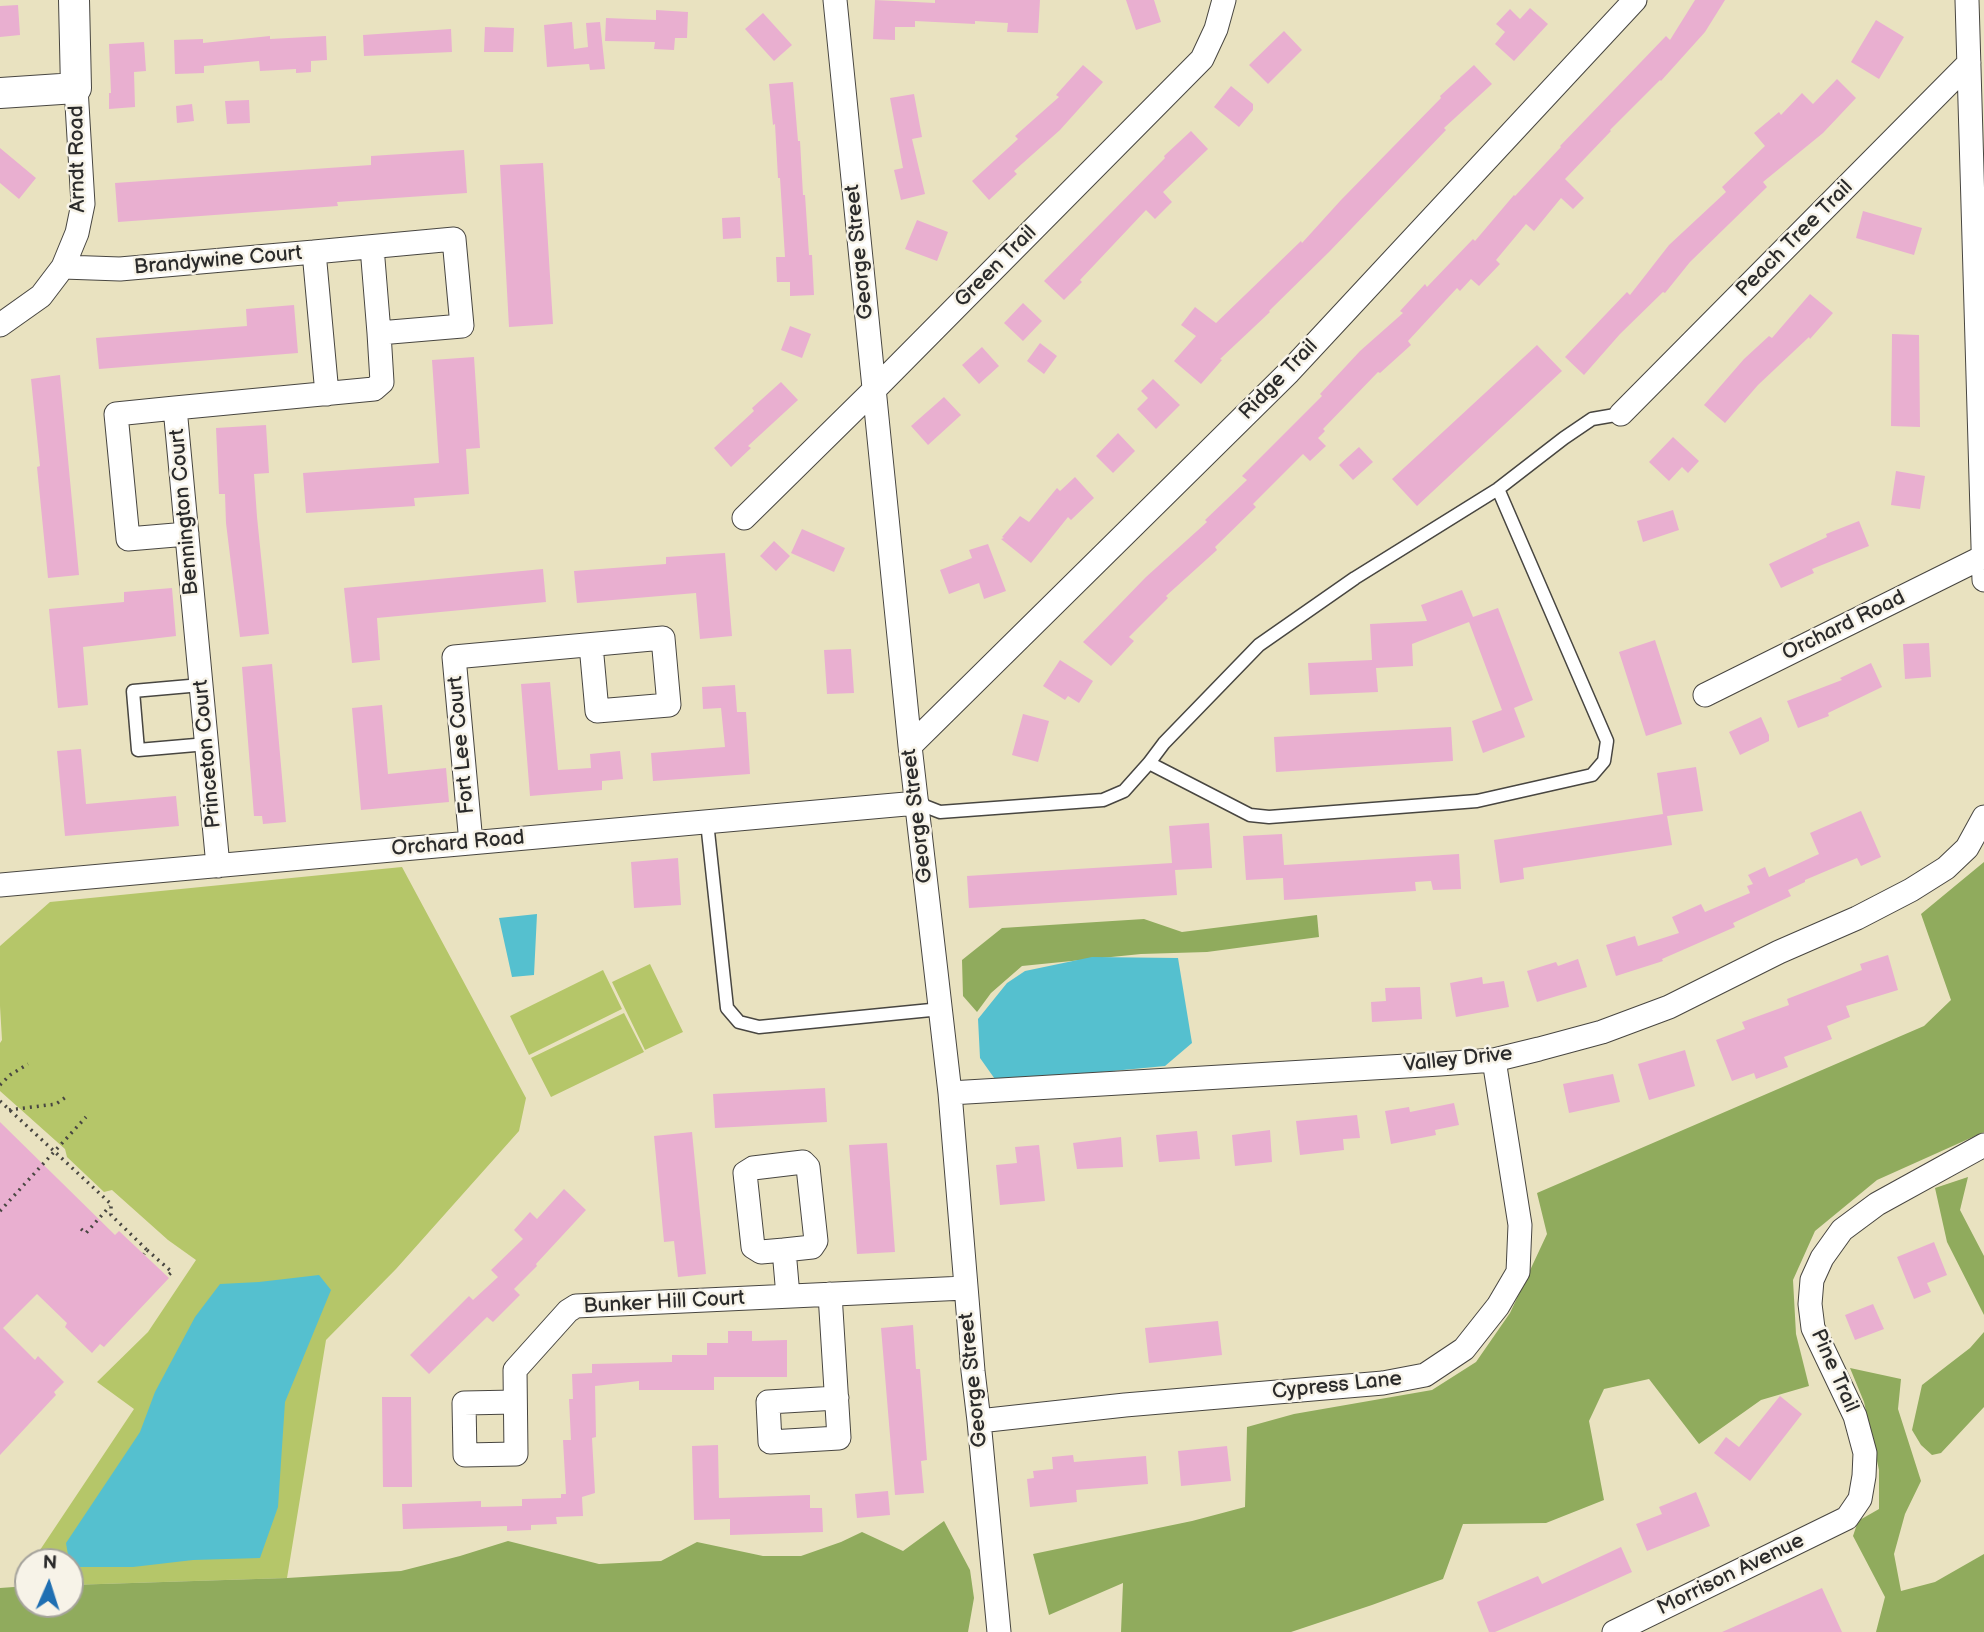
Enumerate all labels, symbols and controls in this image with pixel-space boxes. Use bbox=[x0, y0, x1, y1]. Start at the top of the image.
street label: Arndt Road bbox=[64, 105, 92, 213]
street label: Peach Tree Trail bbox=[1731, 175, 1859, 303]
street label: George Street bbox=[840, 183, 880, 321]
street label: Green Trail bbox=[950, 221, 1042, 313]
street label: Brandywine Court bbox=[133, 241, 303, 281]
street label: Ridge Trail bbox=[1234, 334, 1324, 426]
street label: Bennington Court bbox=[165, 428, 205, 596]
street label: Orchard Road bbox=[1778, 585, 1910, 667]
street label: Fort Lee Court bbox=[443, 675, 481, 815]
street label: Princeton Court bbox=[189, 679, 227, 829]
street label: George Street bbox=[897, 747, 939, 885]
street label: Orchard Road bbox=[390, 826, 526, 862]
street label: Valley Drive bbox=[1402, 1042, 1514, 1078]
street label: Bunker Hill Court bbox=[583, 1286, 745, 1320]
street label: George Street bbox=[954, 1311, 994, 1449]
street label: Pine Trail bbox=[1805, 1326, 1863, 1416]
street label: Cypress Lane bbox=[1271, 1367, 1403, 1405]
street label: Morrison Avenue bbox=[1653, 1529, 1809, 1621]
north arrow bbox=[14, 1548, 84, 1618]
text: N bbox=[42, 1552, 58, 1575]

